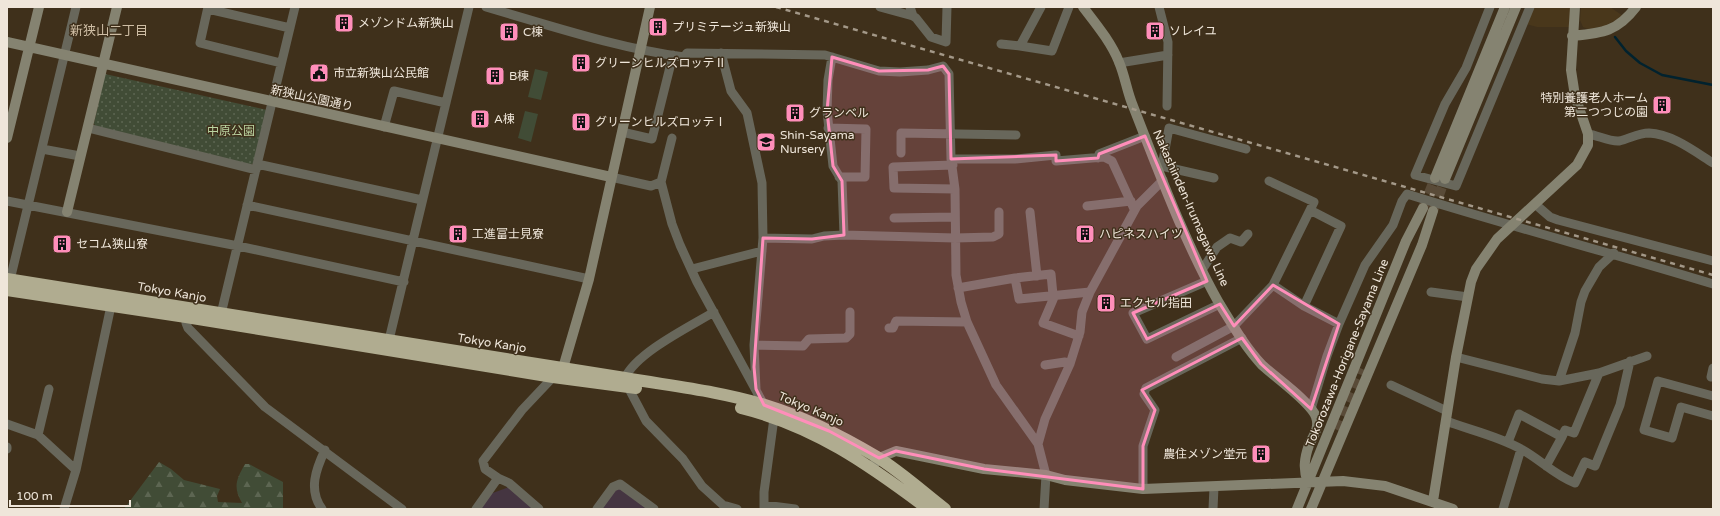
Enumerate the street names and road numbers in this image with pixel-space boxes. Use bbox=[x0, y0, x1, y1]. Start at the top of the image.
street label: 新狭山公園通り bbox=[269, 82, 355, 114]
street label: Nakashinden-Irumagawa Line bbox=[1150, 128, 1232, 289]
street label: Tokorozawa-Horigane-Sayama Line bbox=[1303, 257, 1391, 449]
street label: Tokyo Kanjo bbox=[137, 279, 207, 305]
street label: Tokyo Kanjo bbox=[457, 331, 527, 355]
street label: Tokyo Kanjo bbox=[776, 389, 846, 429]

